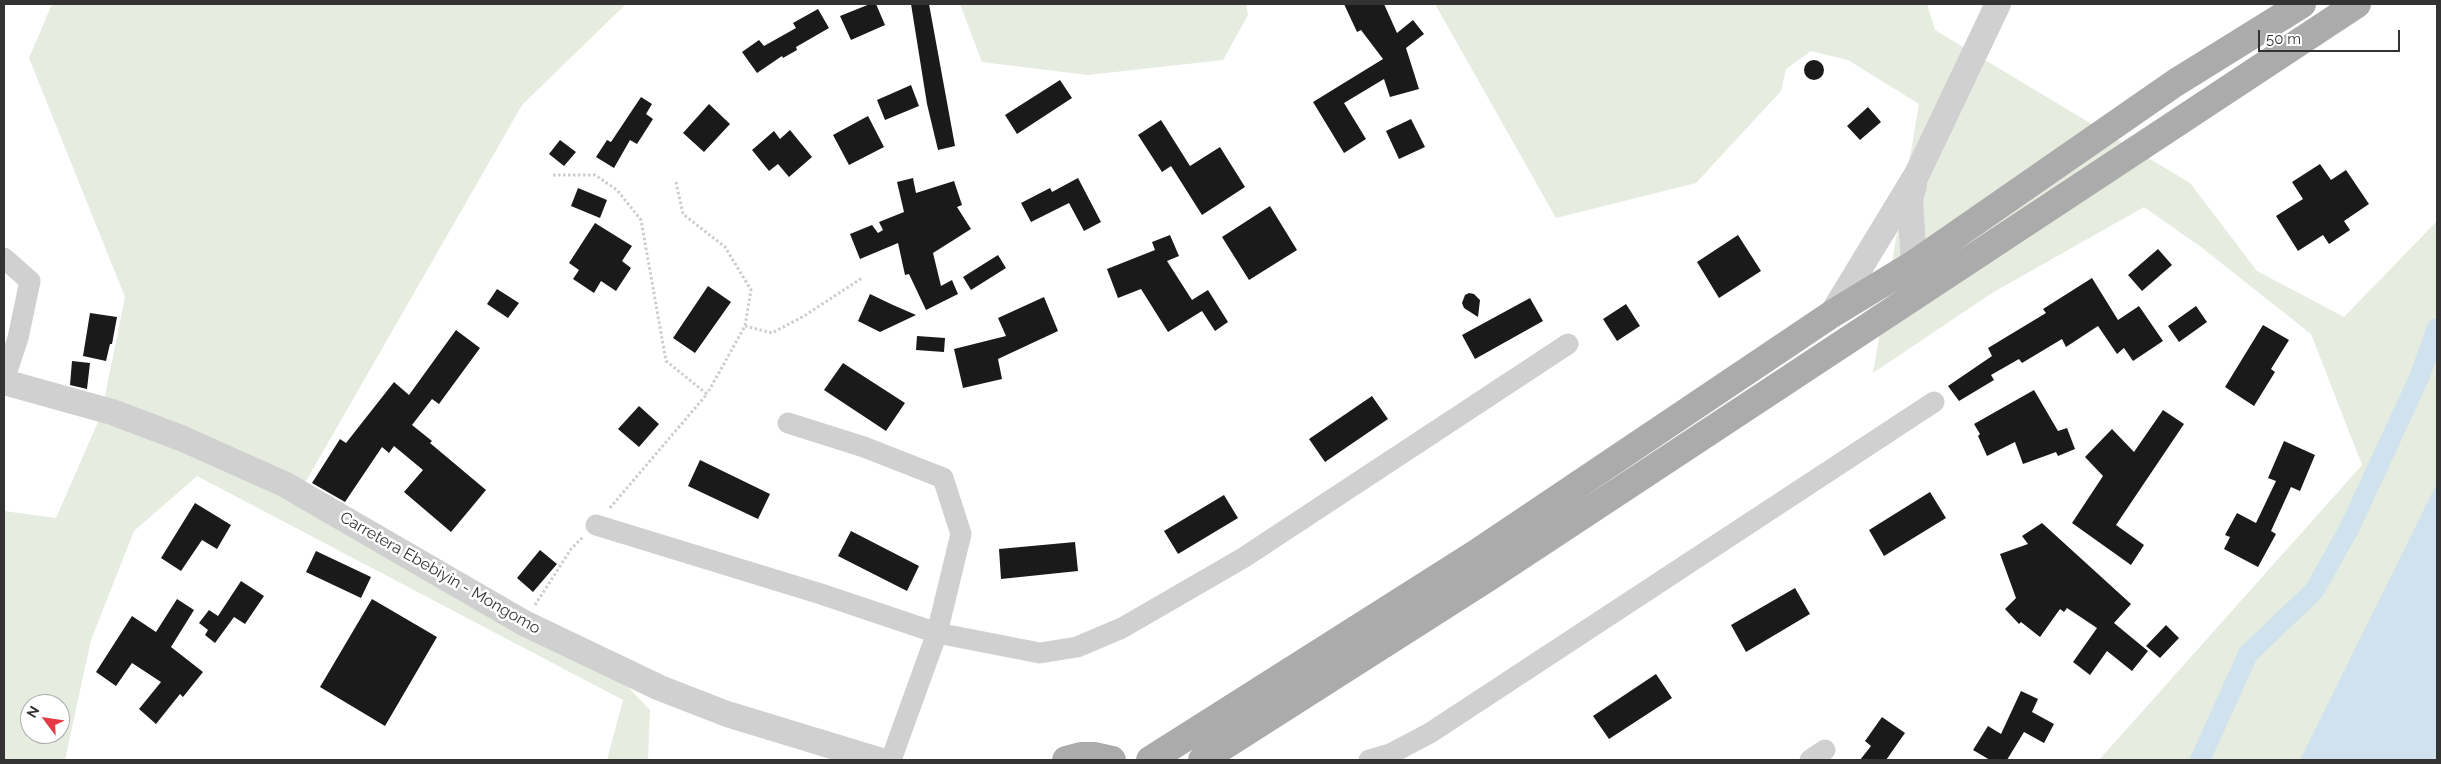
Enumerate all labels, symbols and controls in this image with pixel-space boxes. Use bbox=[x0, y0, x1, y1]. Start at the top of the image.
scale bar bbox=[2261, 20, 2404, 52]
text: 50 m bbox=[2266, 30, 2301, 48]
street label: Carretera Ebebiyin - Mongomo bbox=[336, 508, 544, 638]
north arrow bbox=[20, 694, 70, 744]
text: N bbox=[23, 703, 43, 720]

